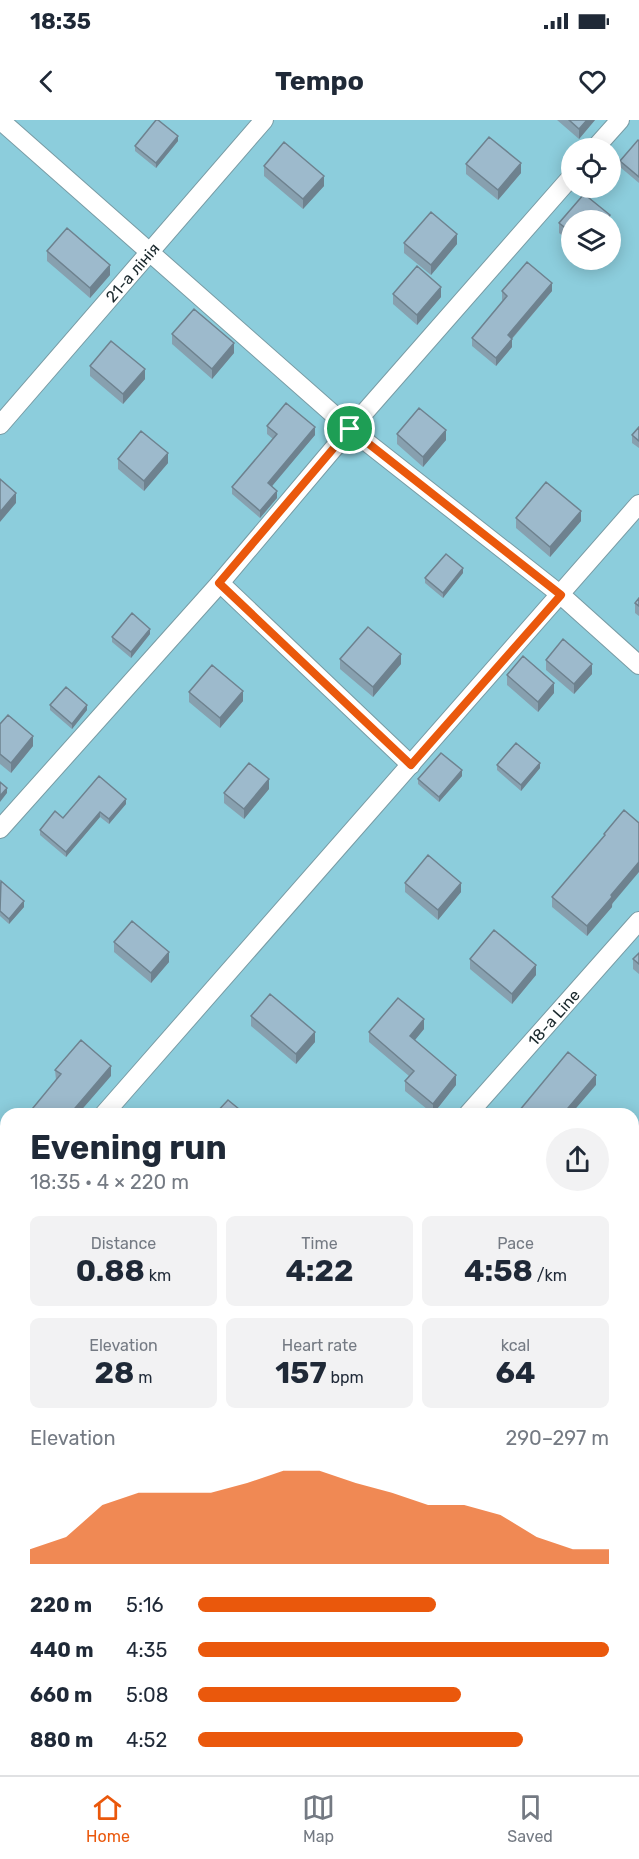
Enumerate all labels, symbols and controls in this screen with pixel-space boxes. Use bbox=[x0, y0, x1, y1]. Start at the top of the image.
text: 18:35 bbox=[30, 8, 91, 35]
icon: back bbox=[30, 65, 63, 98]
text: Tempo bbox=[275, 65, 364, 97]
icon: heart bbox=[576, 65, 609, 98]
map controls bbox=[561, 138, 621, 270]
button: locate bbox=[561, 138, 621, 198]
button: layers bbox=[561, 210, 621, 270]
street label: 21-а лінія bbox=[102, 239, 163, 306]
pin bbox=[324, 403, 375, 454]
icon: arrive bbox=[333, 412, 366, 445]
street label: 18-a Line bbox=[524, 986, 584, 1050]
text: Evening run bbox=[30, 1128, 227, 1167]
button: share bbox=[546, 1128, 609, 1191]
text: 18:35 · 4 × 220 m bbox=[30, 1170, 189, 1194]
text: Distance bbox=[91, 1234, 156, 1253]
text: Time bbox=[301, 1234, 338, 1253]
text: Pace bbox=[497, 1234, 534, 1253]
text: 0.88 bbox=[76, 1253, 145, 1289]
text: 4:22 bbox=[285, 1253, 354, 1289]
text: 4:58 bbox=[464, 1253, 533, 1289]
text: km bbox=[145, 1266, 171, 1285]
text: /km bbox=[533, 1266, 567, 1285]
text: Elevation bbox=[89, 1336, 158, 1355]
text: Heart rate bbox=[282, 1336, 357, 1355]
text: kcal bbox=[501, 1336, 530, 1355]
text: 28 bbox=[95, 1355, 134, 1391]
text: 157 bbox=[275, 1355, 327, 1391]
text: 64 bbox=[495, 1355, 536, 1391]
text: m bbox=[134, 1368, 152, 1387]
text: bpm bbox=[327, 1368, 364, 1387]
text: Elevation bbox=[30, 1426, 116, 1450]
text: 290–297 m bbox=[505, 1426, 609, 1450]
text: 220 m bbox=[30, 1593, 92, 1617]
text: 5:16 bbox=[126, 1593, 164, 1617]
text: 440 m bbox=[30, 1638, 94, 1662]
text: 4:35 bbox=[126, 1638, 167, 1662]
text: 660 m bbox=[30, 1683, 92, 1707]
text: 5:08 bbox=[126, 1683, 168, 1707]
text: 880 m bbox=[30, 1728, 93, 1752]
text: 4:52 bbox=[126, 1728, 167, 1752]
tab: Home bbox=[86, 1791, 130, 1846]
tab: Map bbox=[302, 1791, 335, 1846]
tab: Saved bbox=[507, 1791, 553, 1846]

